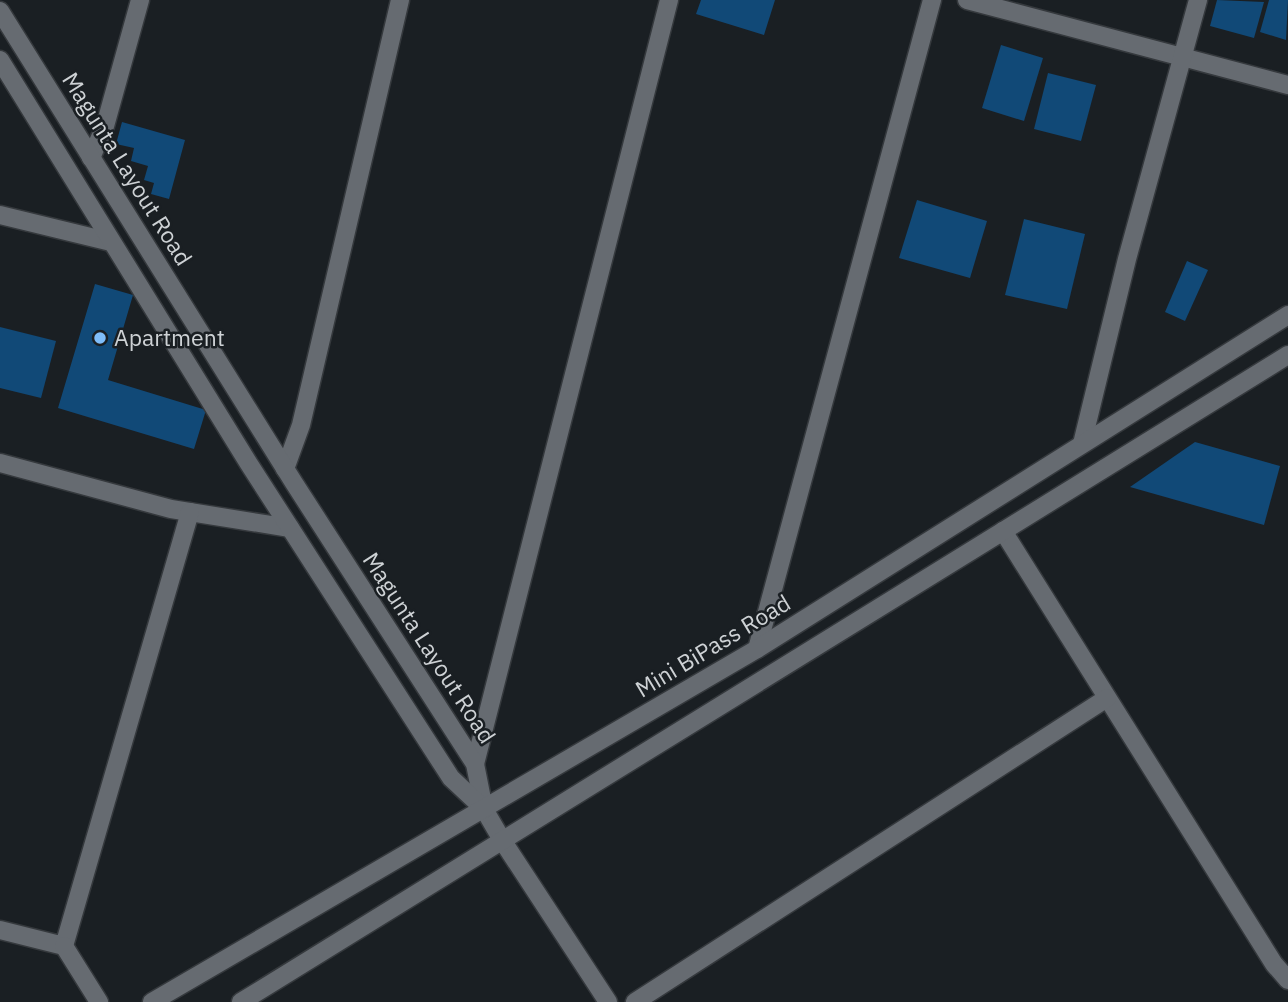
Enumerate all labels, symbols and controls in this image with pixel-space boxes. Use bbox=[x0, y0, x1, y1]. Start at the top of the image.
street label: Magunta Layout Road bbox=[56, 66, 199, 271]
place label: Apartment bbox=[114, 322, 225, 352]
marker: Apartment bbox=[92, 330, 108, 346]
street label: Magunta Layout Road bbox=[357, 546, 503, 749]
street label: Mini BiPass Road bbox=[629, 587, 796, 703]

